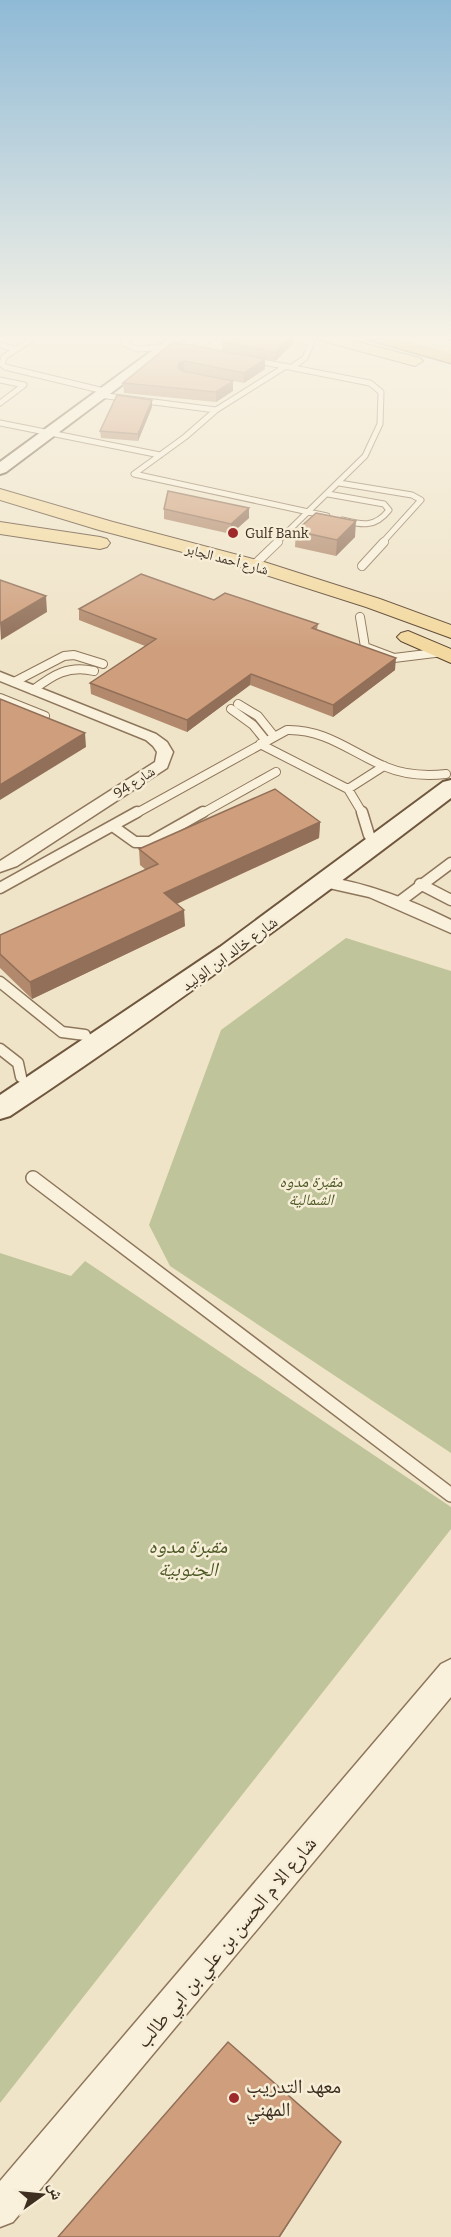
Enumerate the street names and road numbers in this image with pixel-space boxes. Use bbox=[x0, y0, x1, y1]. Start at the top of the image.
street label: شارع أحمد الجابر bbox=[182, 540, 270, 580]
street label: شارع 94 bbox=[110, 763, 159, 803]
street label: شارع خالد ابن الوليد bbox=[178, 912, 282, 995]
street label: شارع الا م الحسن بن علي بن ابي طالب bbox=[131, 1832, 325, 2055]

